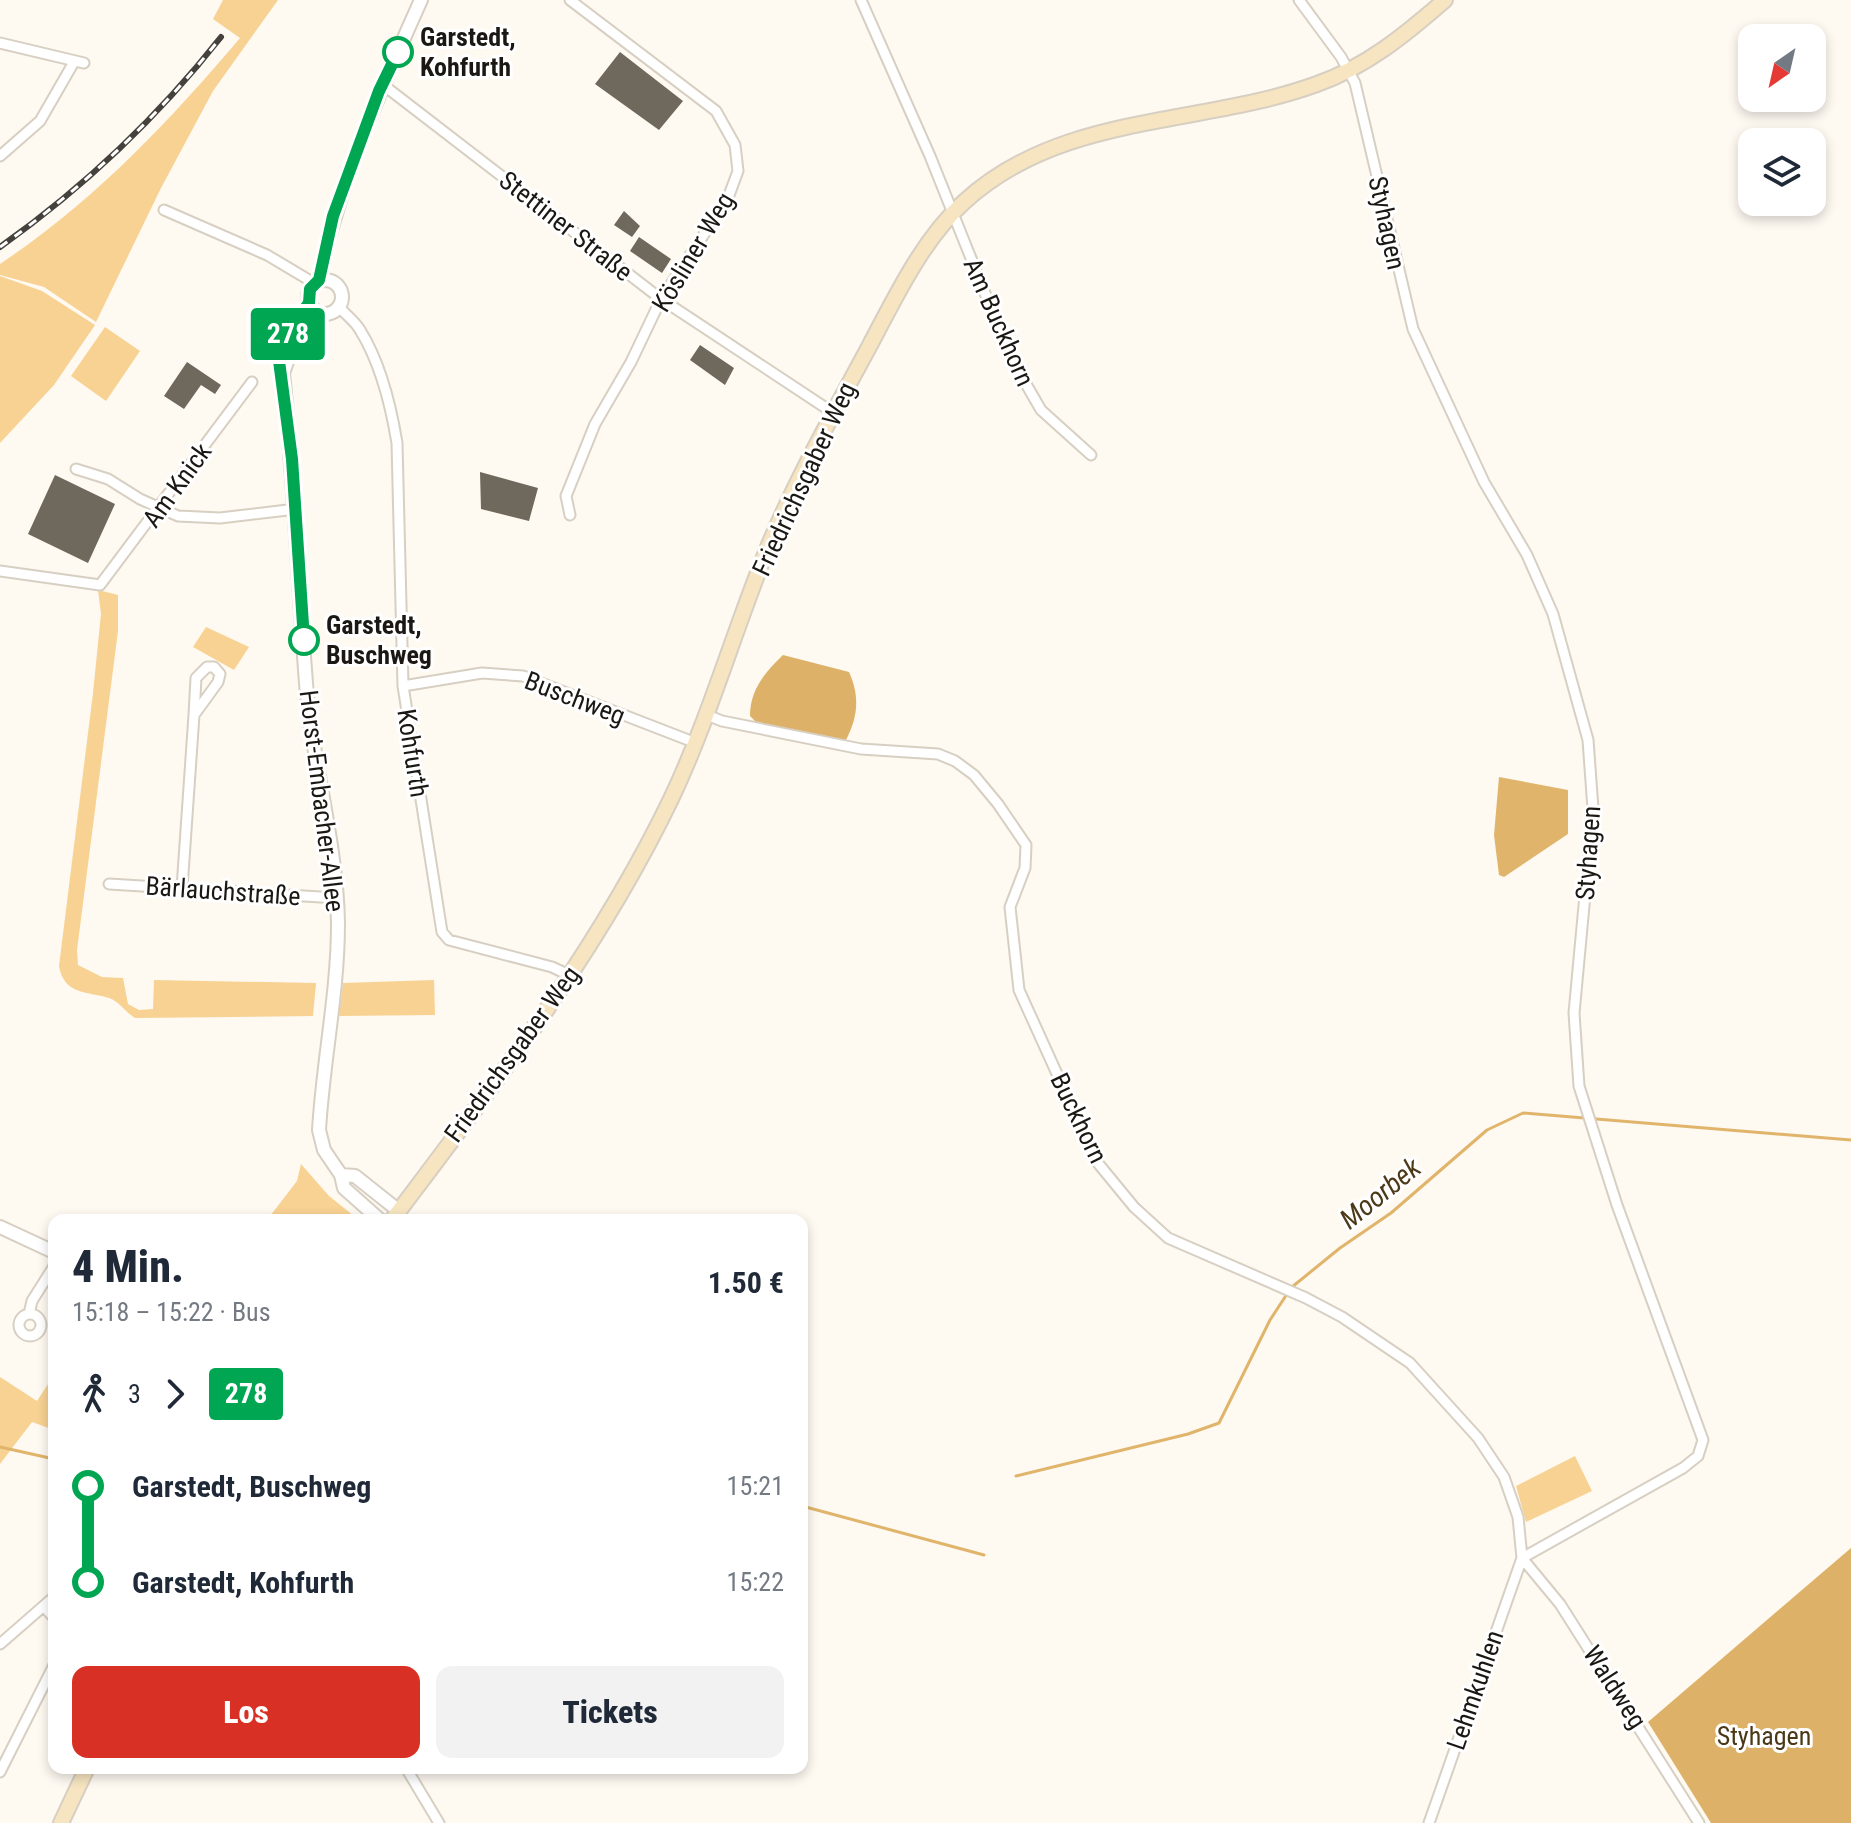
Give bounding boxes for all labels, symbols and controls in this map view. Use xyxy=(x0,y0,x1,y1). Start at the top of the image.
place label: Garstedt, Kohfurth xyxy=(420,22,516,82)
north arrow xyxy=(1738,24,1826,112)
map controls xyxy=(1738,24,1826,216)
marker: Garstedt, Kohfurth xyxy=(383,37,413,67)
button: layers xyxy=(1738,128,1826,216)
street label: Stettiner Straße xyxy=(494,165,638,287)
street label: Styhagen xyxy=(1362,174,1412,272)
street label: Kösliner Weg xyxy=(646,187,740,317)
street label: Am Buckhorn xyxy=(957,253,1041,391)
line badge: 278 xyxy=(242,308,334,360)
text: 278 xyxy=(267,317,309,350)
street label: Friedrichsgaber Weg xyxy=(746,377,862,581)
street label: Am Knick xyxy=(136,437,218,533)
place label: Garstedt, Buschweg xyxy=(326,610,432,670)
marker: Garstedt, Buschweg xyxy=(289,625,319,655)
street label: Buschweg xyxy=(521,665,629,731)
street label: Horst-Embacher-Allee xyxy=(294,688,350,914)
street label: Kohfurth xyxy=(391,707,435,799)
street label: Styhagen xyxy=(1570,805,1606,901)
street label: Bärlauchstraße xyxy=(144,871,302,911)
street label: Friedrichsgaber Weg xyxy=(438,960,586,1148)
street label: Buckhorn xyxy=(1044,1068,1114,1168)
water label: Moorbek xyxy=(1333,1150,1428,1236)
text: 4 Min. xyxy=(72,1241,184,1293)
text: 1.50 € xyxy=(708,1265,784,1300)
text: 15:18 – 15:22 · Bus xyxy=(72,1297,271,1327)
icon: walk xyxy=(72,1372,116,1416)
icon: forward xyxy=(153,1372,197,1416)
text: 278 xyxy=(225,1377,267,1410)
text: 3 xyxy=(128,1379,141,1409)
text: Garstedt, Buschweg xyxy=(132,1469,371,1504)
text: 15:21 xyxy=(727,1471,784,1501)
text: Garstedt, Kohfurth xyxy=(132,1565,354,1600)
text: 15:22 xyxy=(727,1567,784,1597)
street label: Lehmkuhlen xyxy=(1441,1626,1509,1754)
street label: Waldweg xyxy=(1577,1640,1653,1734)
button: Los xyxy=(72,1666,420,1758)
button: Tickets xyxy=(436,1666,784,1758)
park label: Styhagen xyxy=(1717,1721,1811,1751)

